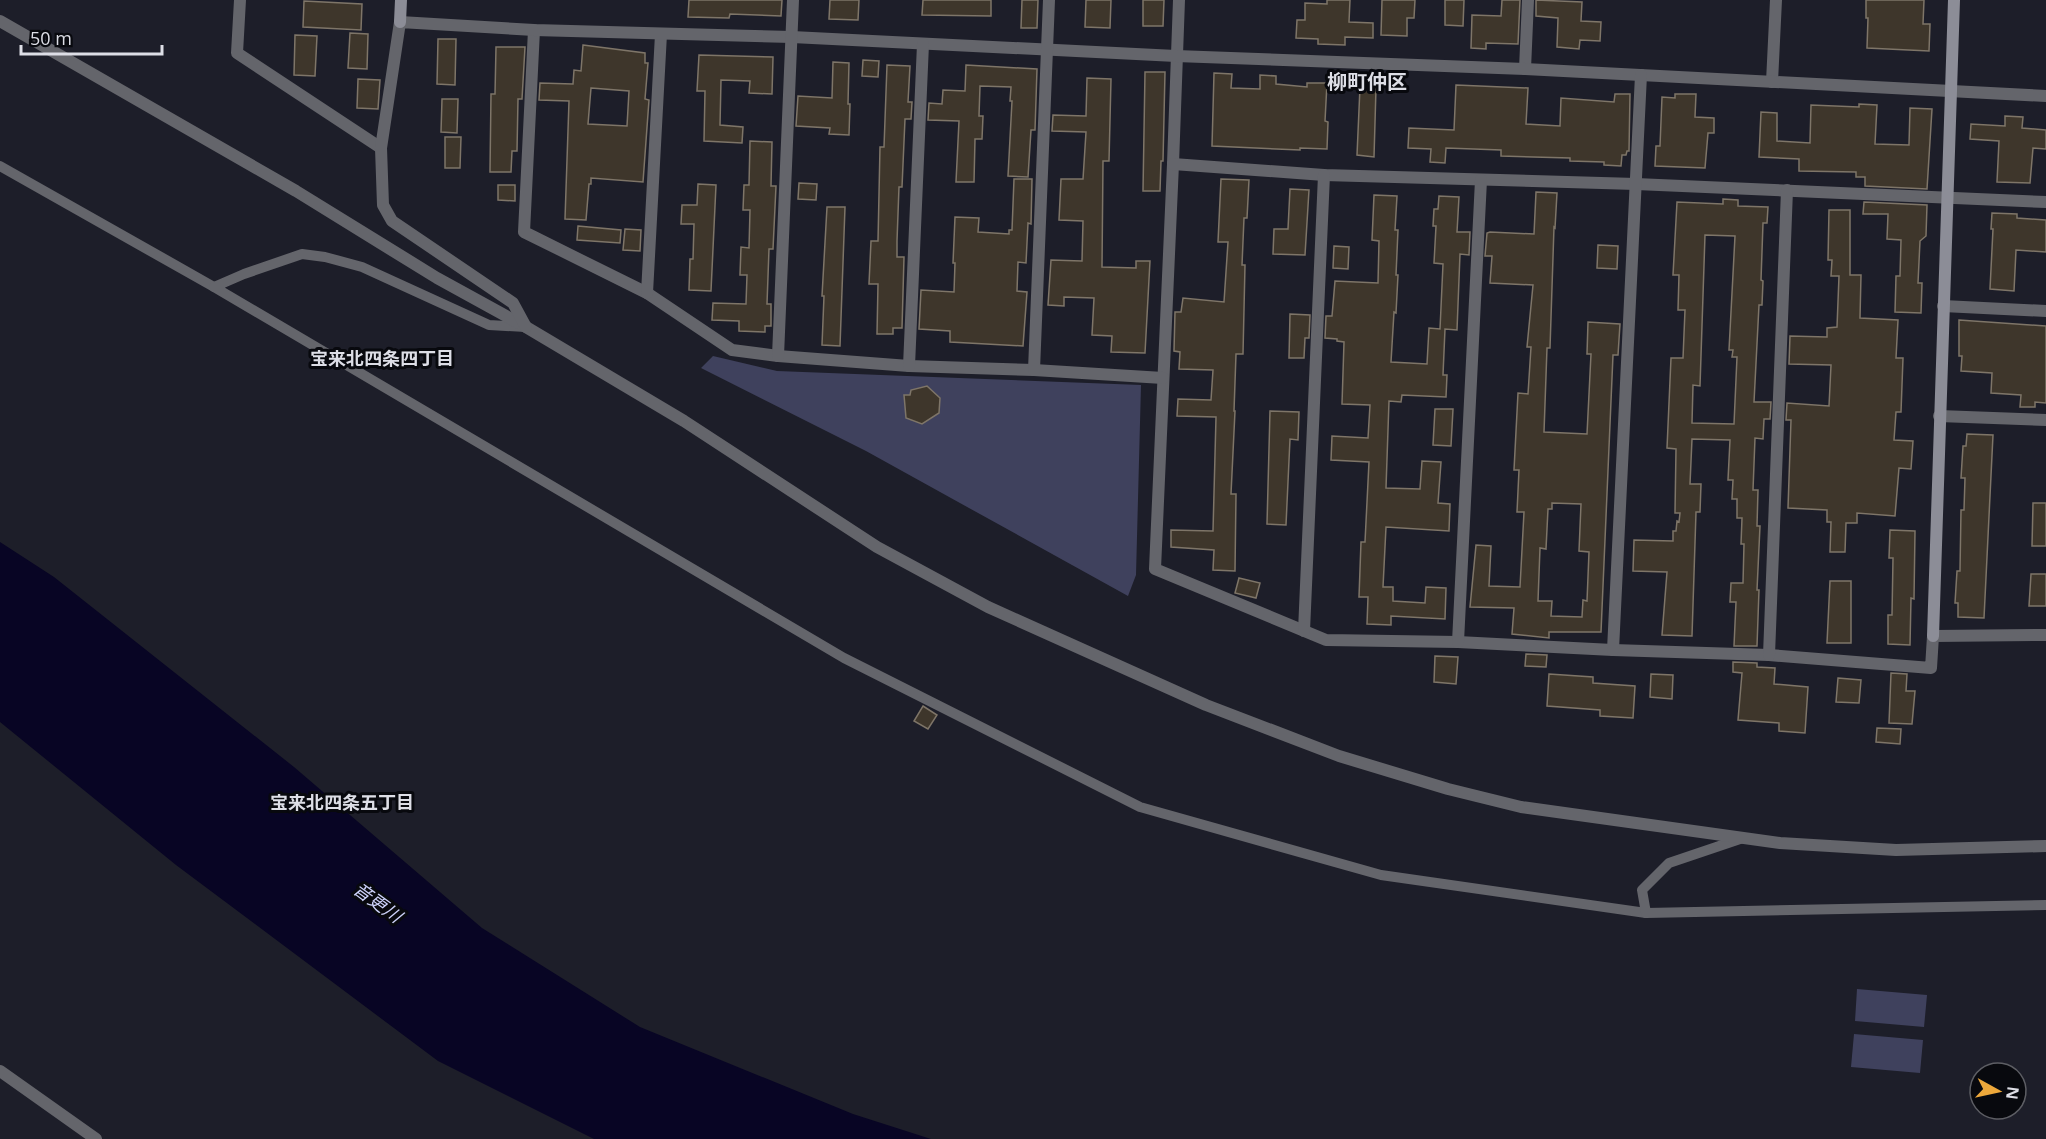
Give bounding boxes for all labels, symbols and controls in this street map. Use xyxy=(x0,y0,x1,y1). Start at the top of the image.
scale bar xyxy=(21,18,162,56)
text: 50 m xyxy=(30,26,72,50)
district label: 柳町仲区 xyxy=(1327,68,1407,95)
district label: 宝来北四条四丁目 xyxy=(310,346,454,370)
district label: 宝来北四条五丁目 xyxy=(270,790,414,814)
water label: 音更川 xyxy=(349,876,409,929)
north arrow xyxy=(1968,1061,2028,1121)
text: N xyxy=(2001,1085,2025,1101)

